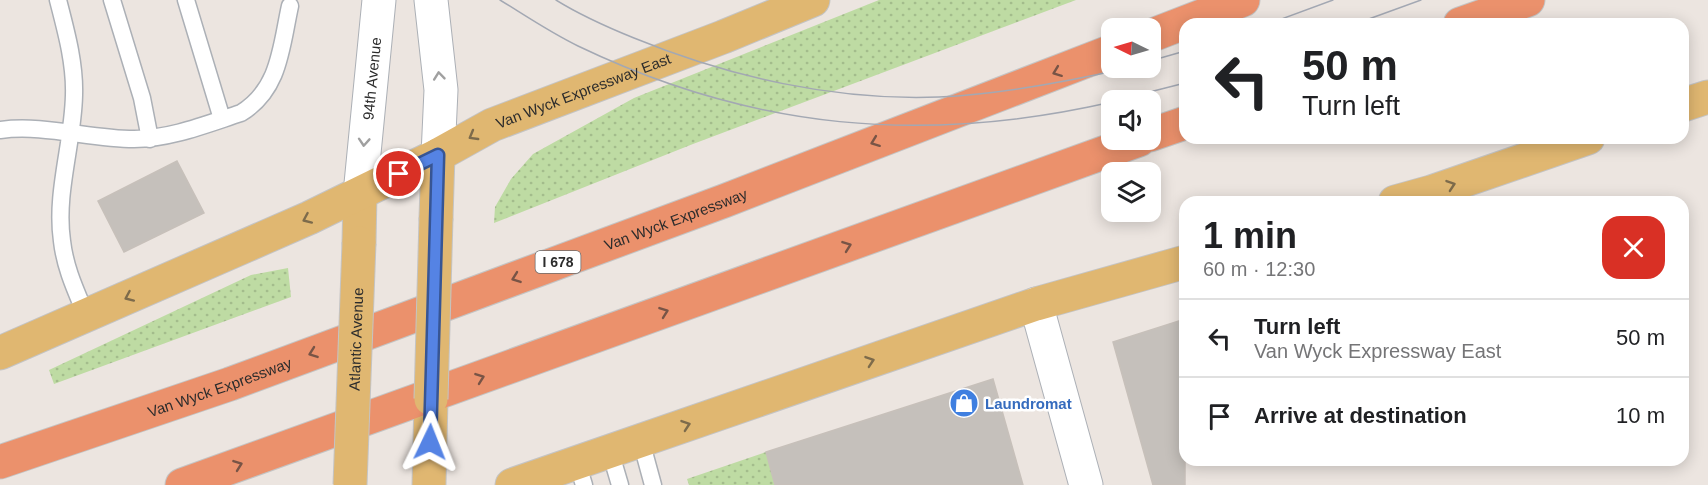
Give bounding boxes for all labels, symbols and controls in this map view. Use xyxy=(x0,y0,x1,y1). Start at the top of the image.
north arrow xyxy=(1101,18,1161,78)
map controls xyxy=(1101,18,1161,222)
street label: 94th Avenue xyxy=(359,36,384,121)
icon: left xyxy=(1203,42,1281,120)
text: 50 m xyxy=(1302,42,1398,89)
street label: Van Wyck Expressway East xyxy=(493,49,674,131)
one-way arrow xyxy=(1052,65,1063,77)
one-way arrow xyxy=(433,72,446,81)
button: sound xyxy=(1101,90,1161,150)
text: Turn left xyxy=(1302,91,1400,121)
one-way arrow xyxy=(469,128,480,140)
one-way arrow xyxy=(870,135,881,147)
one-way arrow xyxy=(358,137,371,146)
pin xyxy=(373,148,424,199)
icon: arrive xyxy=(382,157,415,190)
button: layers xyxy=(1101,162,1161,222)
one-way arrow xyxy=(1445,180,1456,193)
street label: Van Wyck Expressway xyxy=(602,184,750,253)
one-way arrow xyxy=(303,211,314,223)
text: 1 min xyxy=(1203,215,1297,256)
button: close xyxy=(1602,216,1665,279)
one-way arrow xyxy=(841,240,852,253)
road number: I 678 xyxy=(536,251,580,273)
text: 60 m · 12:30 xyxy=(1203,258,1315,280)
one-way arrow xyxy=(511,270,522,283)
street label: Atlantic Avenue xyxy=(345,287,366,391)
one-way arrow xyxy=(124,290,135,302)
one-way arrow xyxy=(658,307,669,320)
text: Turn left xyxy=(1254,314,1340,339)
icon: left xyxy=(1203,322,1236,355)
text: 50 m xyxy=(1616,325,1665,350)
text: Van Wyck Expressway East xyxy=(1254,340,1501,362)
one-way arrow xyxy=(308,346,319,358)
street label: Van Wyck Expressway xyxy=(145,353,294,420)
one-way arrow xyxy=(864,356,875,369)
one-way arrow xyxy=(475,373,485,386)
shop icon: Laundromat xyxy=(948,387,980,419)
place label: Laundromat xyxy=(985,395,1072,412)
icon: arrive xyxy=(1203,400,1236,433)
text: Arrive at destination xyxy=(1254,403,1467,428)
text: 10 m xyxy=(1616,403,1665,428)
position arrow xyxy=(398,410,462,474)
one-way arrow xyxy=(680,420,691,432)
one-way arrow xyxy=(232,460,243,473)

